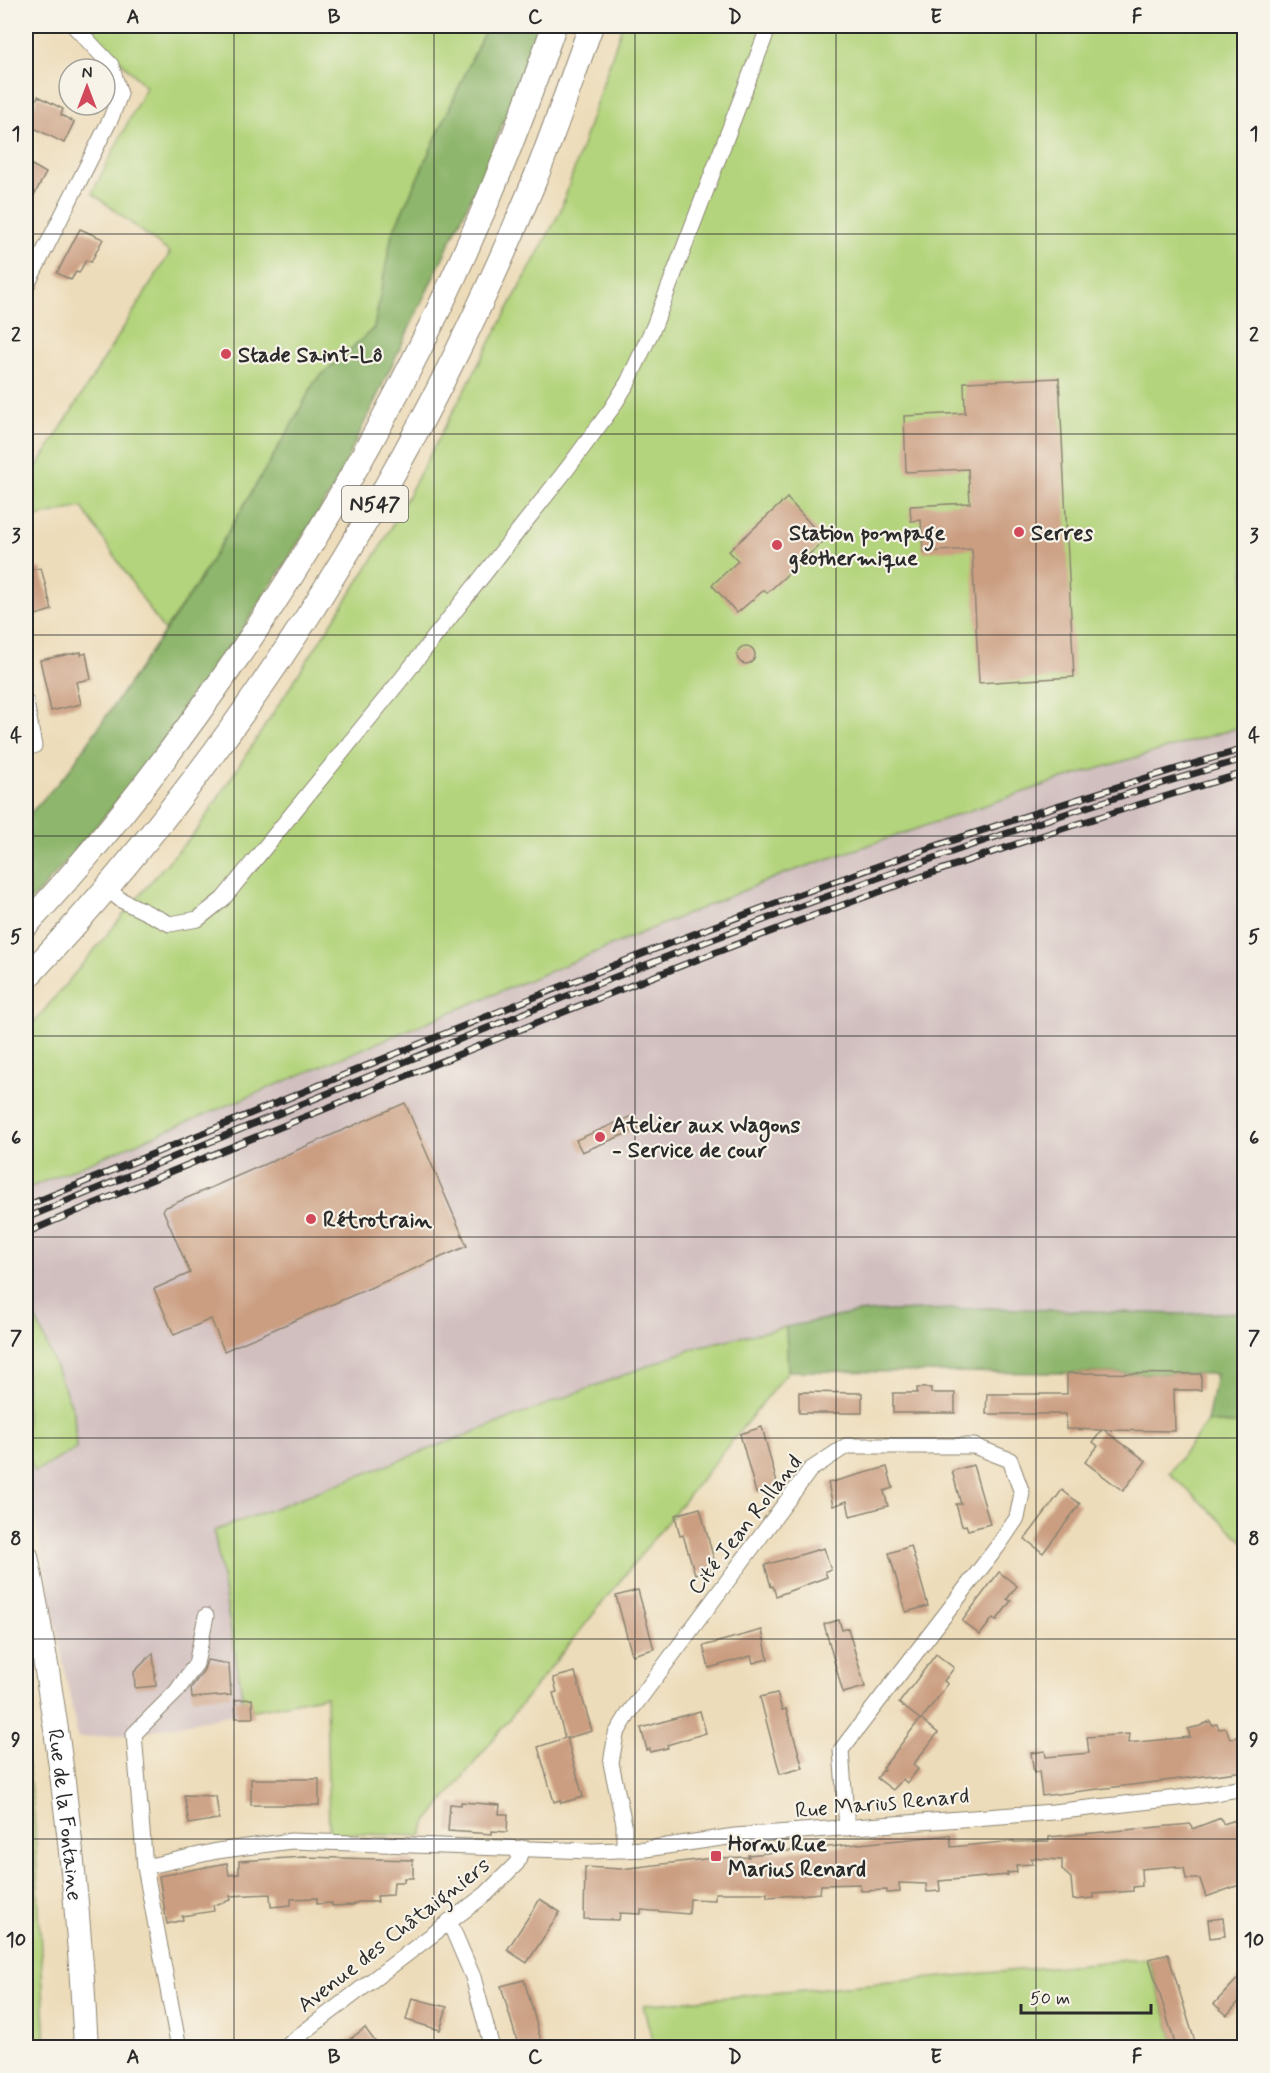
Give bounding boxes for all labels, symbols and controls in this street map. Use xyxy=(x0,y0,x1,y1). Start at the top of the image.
text: A xyxy=(126,4,140,31)
text: B xyxy=(328,4,341,31)
text: C xyxy=(528,4,543,31)
text: D xyxy=(728,4,742,31)
text: E xyxy=(930,4,942,31)
text: F xyxy=(1132,4,1143,31)
north arrow xyxy=(57,57,117,117)
text: N xyxy=(82,63,92,84)
text: 1 xyxy=(12,121,20,148)
text: 1 xyxy=(1250,121,1258,148)
text: 2 xyxy=(11,322,21,349)
text: 2 xyxy=(1249,322,1259,349)
place label: Stade Saint-Lô xyxy=(238,342,382,370)
marker: Stade Saint-Lô xyxy=(219,347,233,361)
road number: N547 xyxy=(342,486,408,522)
place label: Station pompage géothermique xyxy=(789,520,945,574)
place label: Serres xyxy=(1031,520,1093,548)
text: 3 xyxy=(11,523,21,550)
text: 3 xyxy=(1249,523,1259,550)
marker: Serres xyxy=(1012,525,1026,539)
marker: Station pompage géothermique xyxy=(770,538,784,552)
text: 4 xyxy=(10,723,22,750)
text: 4 xyxy=(1248,723,1260,750)
text: 5 xyxy=(10,924,22,951)
text: 5 xyxy=(1248,924,1260,951)
place label: Atelier aux Wagons - Service de cour xyxy=(612,1112,800,1165)
text: 6 xyxy=(11,1125,21,1152)
text: 6 xyxy=(1249,1125,1259,1152)
marker: Atelier aux Wagons - Service de cour xyxy=(593,1130,607,1144)
place label: Rétrotrain xyxy=(323,1207,433,1235)
marker: Rétrotrain xyxy=(304,1212,318,1226)
text: 7 xyxy=(10,1325,22,1352)
text: 7 xyxy=(1248,1325,1260,1352)
street label: Cité Jean Rolland xyxy=(682,1450,809,1601)
text: 8 xyxy=(10,1526,22,1553)
text: 8 xyxy=(1248,1526,1260,1553)
text: 9 xyxy=(11,1727,21,1754)
street label: Rue de la Fontaine xyxy=(40,1727,88,1902)
text: 9 xyxy=(1249,1727,1259,1754)
street label: Rue Marius Renard xyxy=(794,1782,970,1826)
place label: Hornu Rue Marius Renard xyxy=(728,1831,866,1884)
marker: Hornu Rue Marius Renard xyxy=(709,1849,723,1863)
street label: Avenue des Châtaigniers xyxy=(292,1852,498,2022)
text: 10 xyxy=(6,1927,26,1954)
text: 10 xyxy=(1244,1927,1264,1954)
scale bar xyxy=(1021,1977,1152,2015)
text: 50 m xyxy=(1030,1987,1070,2011)
text: A xyxy=(126,2044,140,2071)
text: B xyxy=(328,2044,341,2071)
text: C xyxy=(528,2044,543,2071)
text: D xyxy=(728,2044,742,2071)
text: E xyxy=(930,2044,942,2071)
text: F xyxy=(1132,2044,1143,2071)

